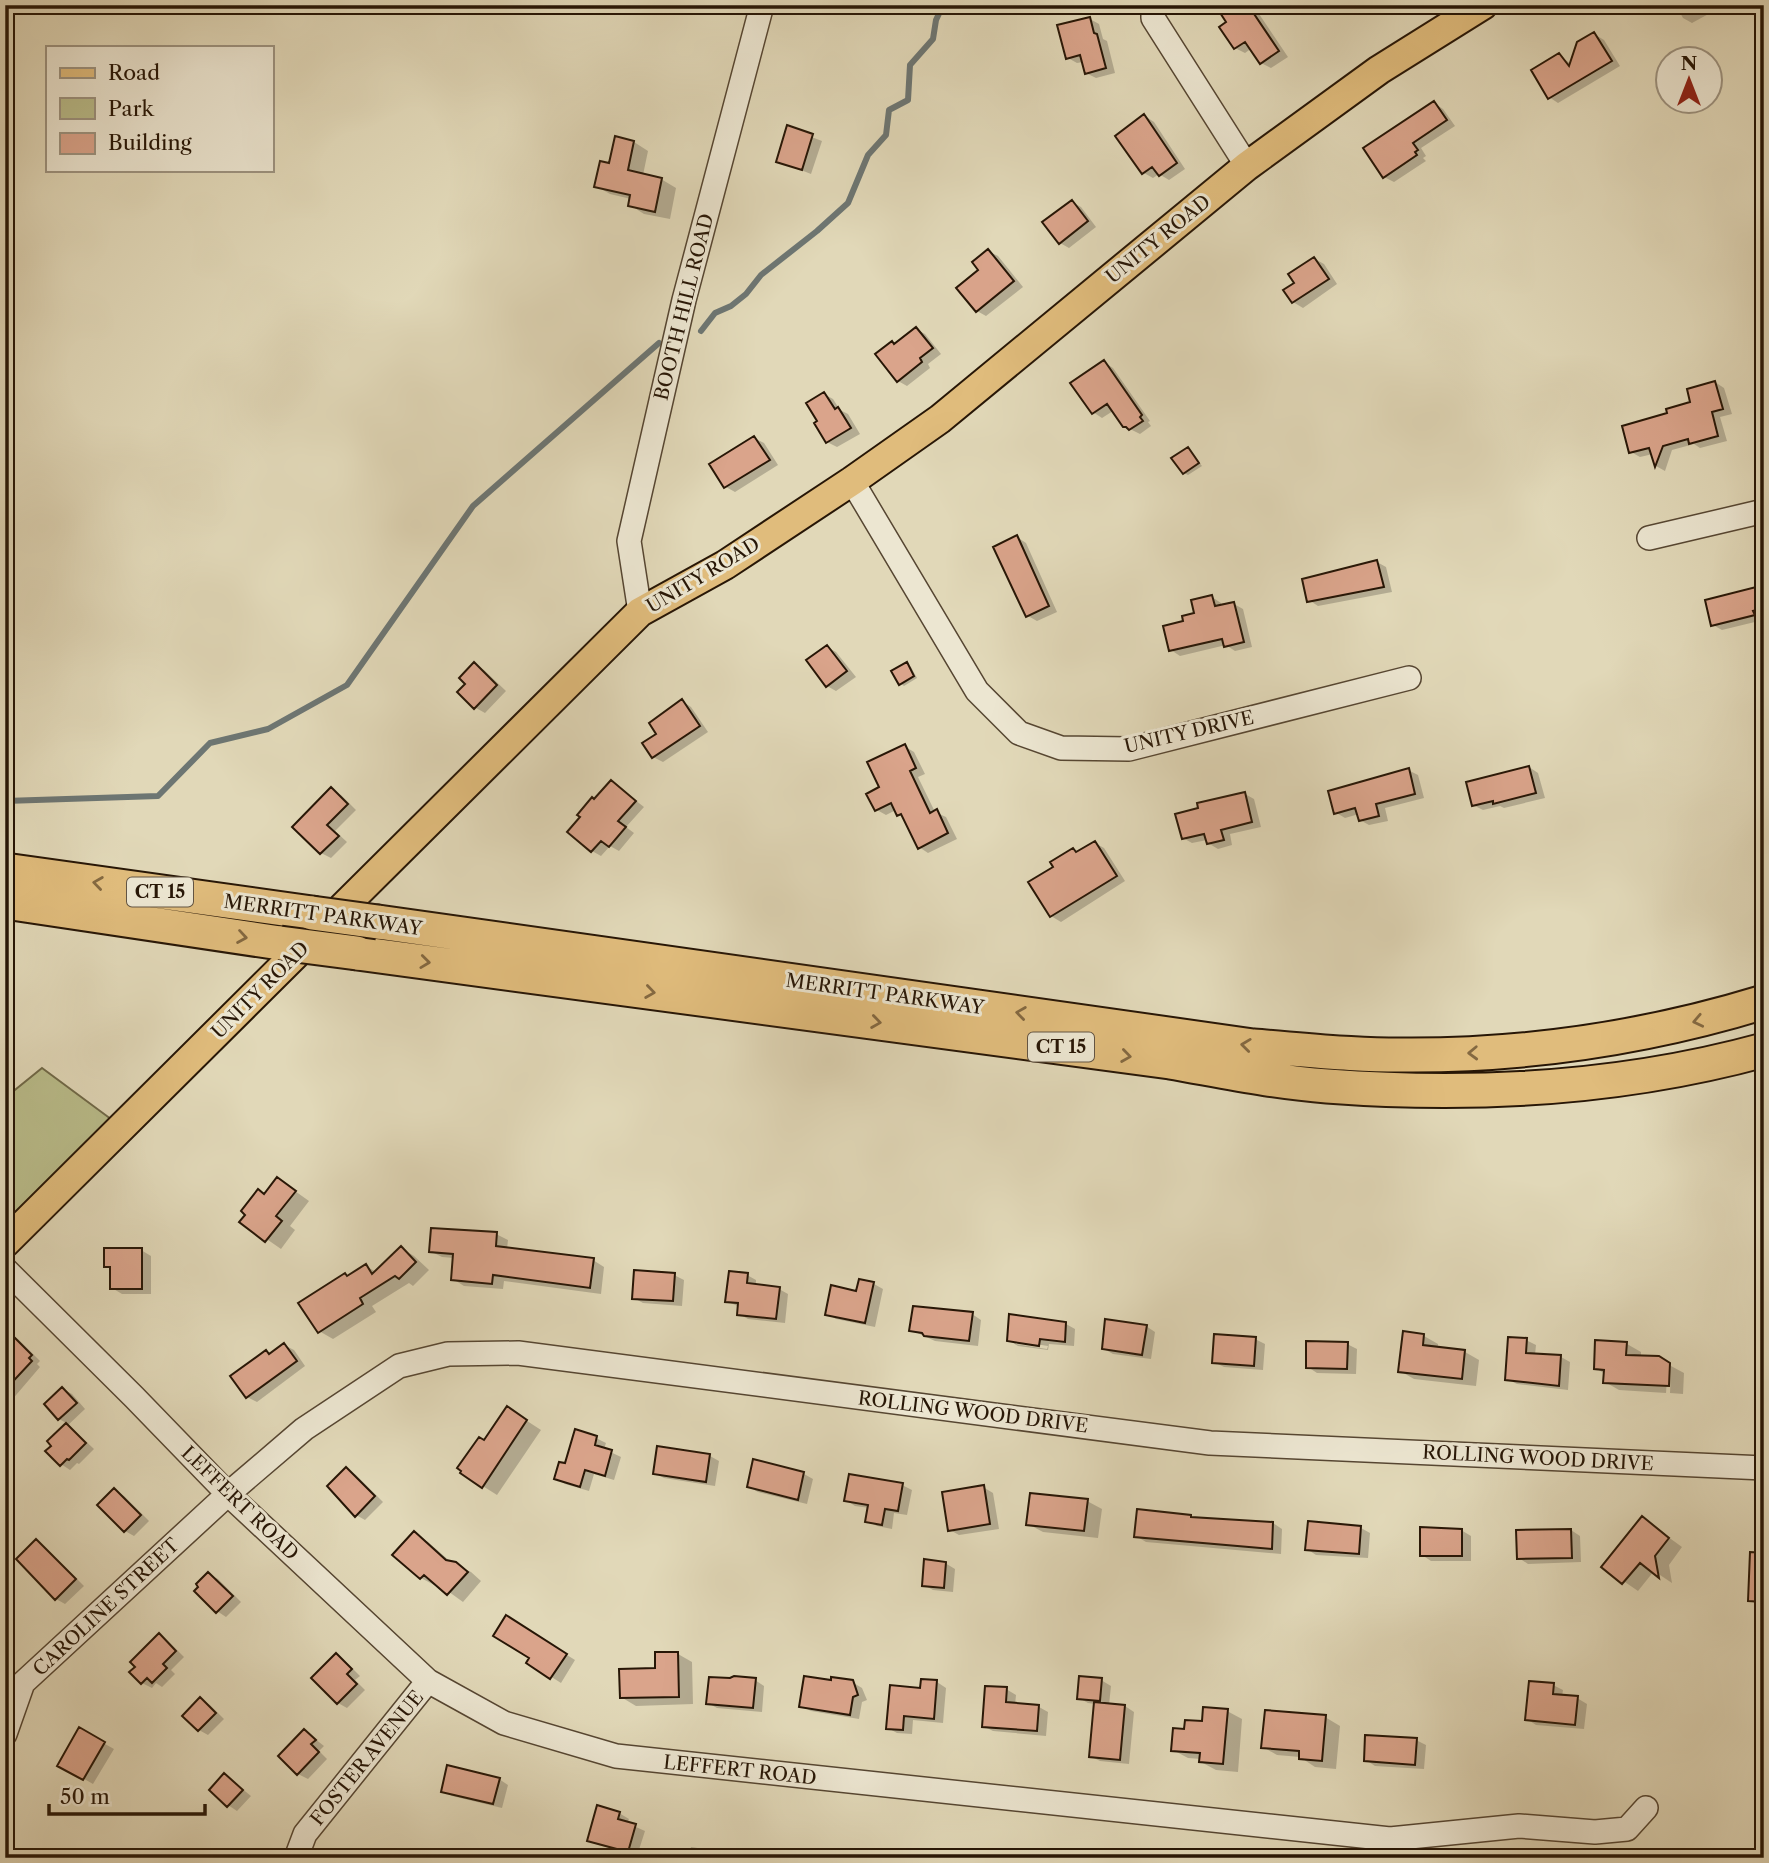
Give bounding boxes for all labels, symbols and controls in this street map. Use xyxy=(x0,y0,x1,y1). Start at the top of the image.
legend xyxy=(46,46,273,172)
north arrow xyxy=(1654,46,1724,116)
text: N xyxy=(1681,52,1697,75)
text: Road xyxy=(108,60,160,85)
text: Park xyxy=(108,96,154,121)
text: Building xyxy=(108,130,193,155)
street label: UNITY ROAD xyxy=(1101,190,1215,288)
street label: BOOTH HILL ROAD xyxy=(650,211,718,403)
street label: UNITY ROAD xyxy=(642,532,764,618)
street label: UNITY DRIVE xyxy=(1122,706,1256,758)
one-way arrow xyxy=(92,876,104,891)
road number: CT 15 xyxy=(127,878,193,906)
street label: MERRITT PARKWAY xyxy=(222,890,424,940)
one-way arrow xyxy=(236,930,248,945)
street label: UNITY ROAD xyxy=(207,937,313,1043)
one-way arrow xyxy=(419,954,431,969)
street label: MERRITT PARKWAY xyxy=(784,969,986,1019)
one-way arrow xyxy=(645,984,656,999)
one-way arrow xyxy=(1015,1006,1027,1021)
one-way arrow xyxy=(1692,1012,1704,1027)
one-way arrow xyxy=(870,1015,882,1030)
road number: CT 15 xyxy=(1028,1032,1094,1062)
one-way arrow xyxy=(1240,1038,1252,1053)
one-way arrow xyxy=(1468,1046,1479,1061)
one-way arrow xyxy=(1120,1048,1131,1063)
street label: ROLLING WOOD DRIVE xyxy=(857,1386,1089,1438)
street label: ROLLING WOOD DRIVE xyxy=(1422,1440,1654,1476)
street label: LEFFERT ROAD xyxy=(177,1441,303,1565)
street label: CAROLINE STREET xyxy=(28,1533,184,1681)
street label: FOSTER AVENUE xyxy=(306,1686,428,1830)
street label: LEFFERT ROAD xyxy=(662,1751,818,1789)
scale bar xyxy=(49,1772,205,1816)
text: 50 m xyxy=(60,1784,110,1809)

